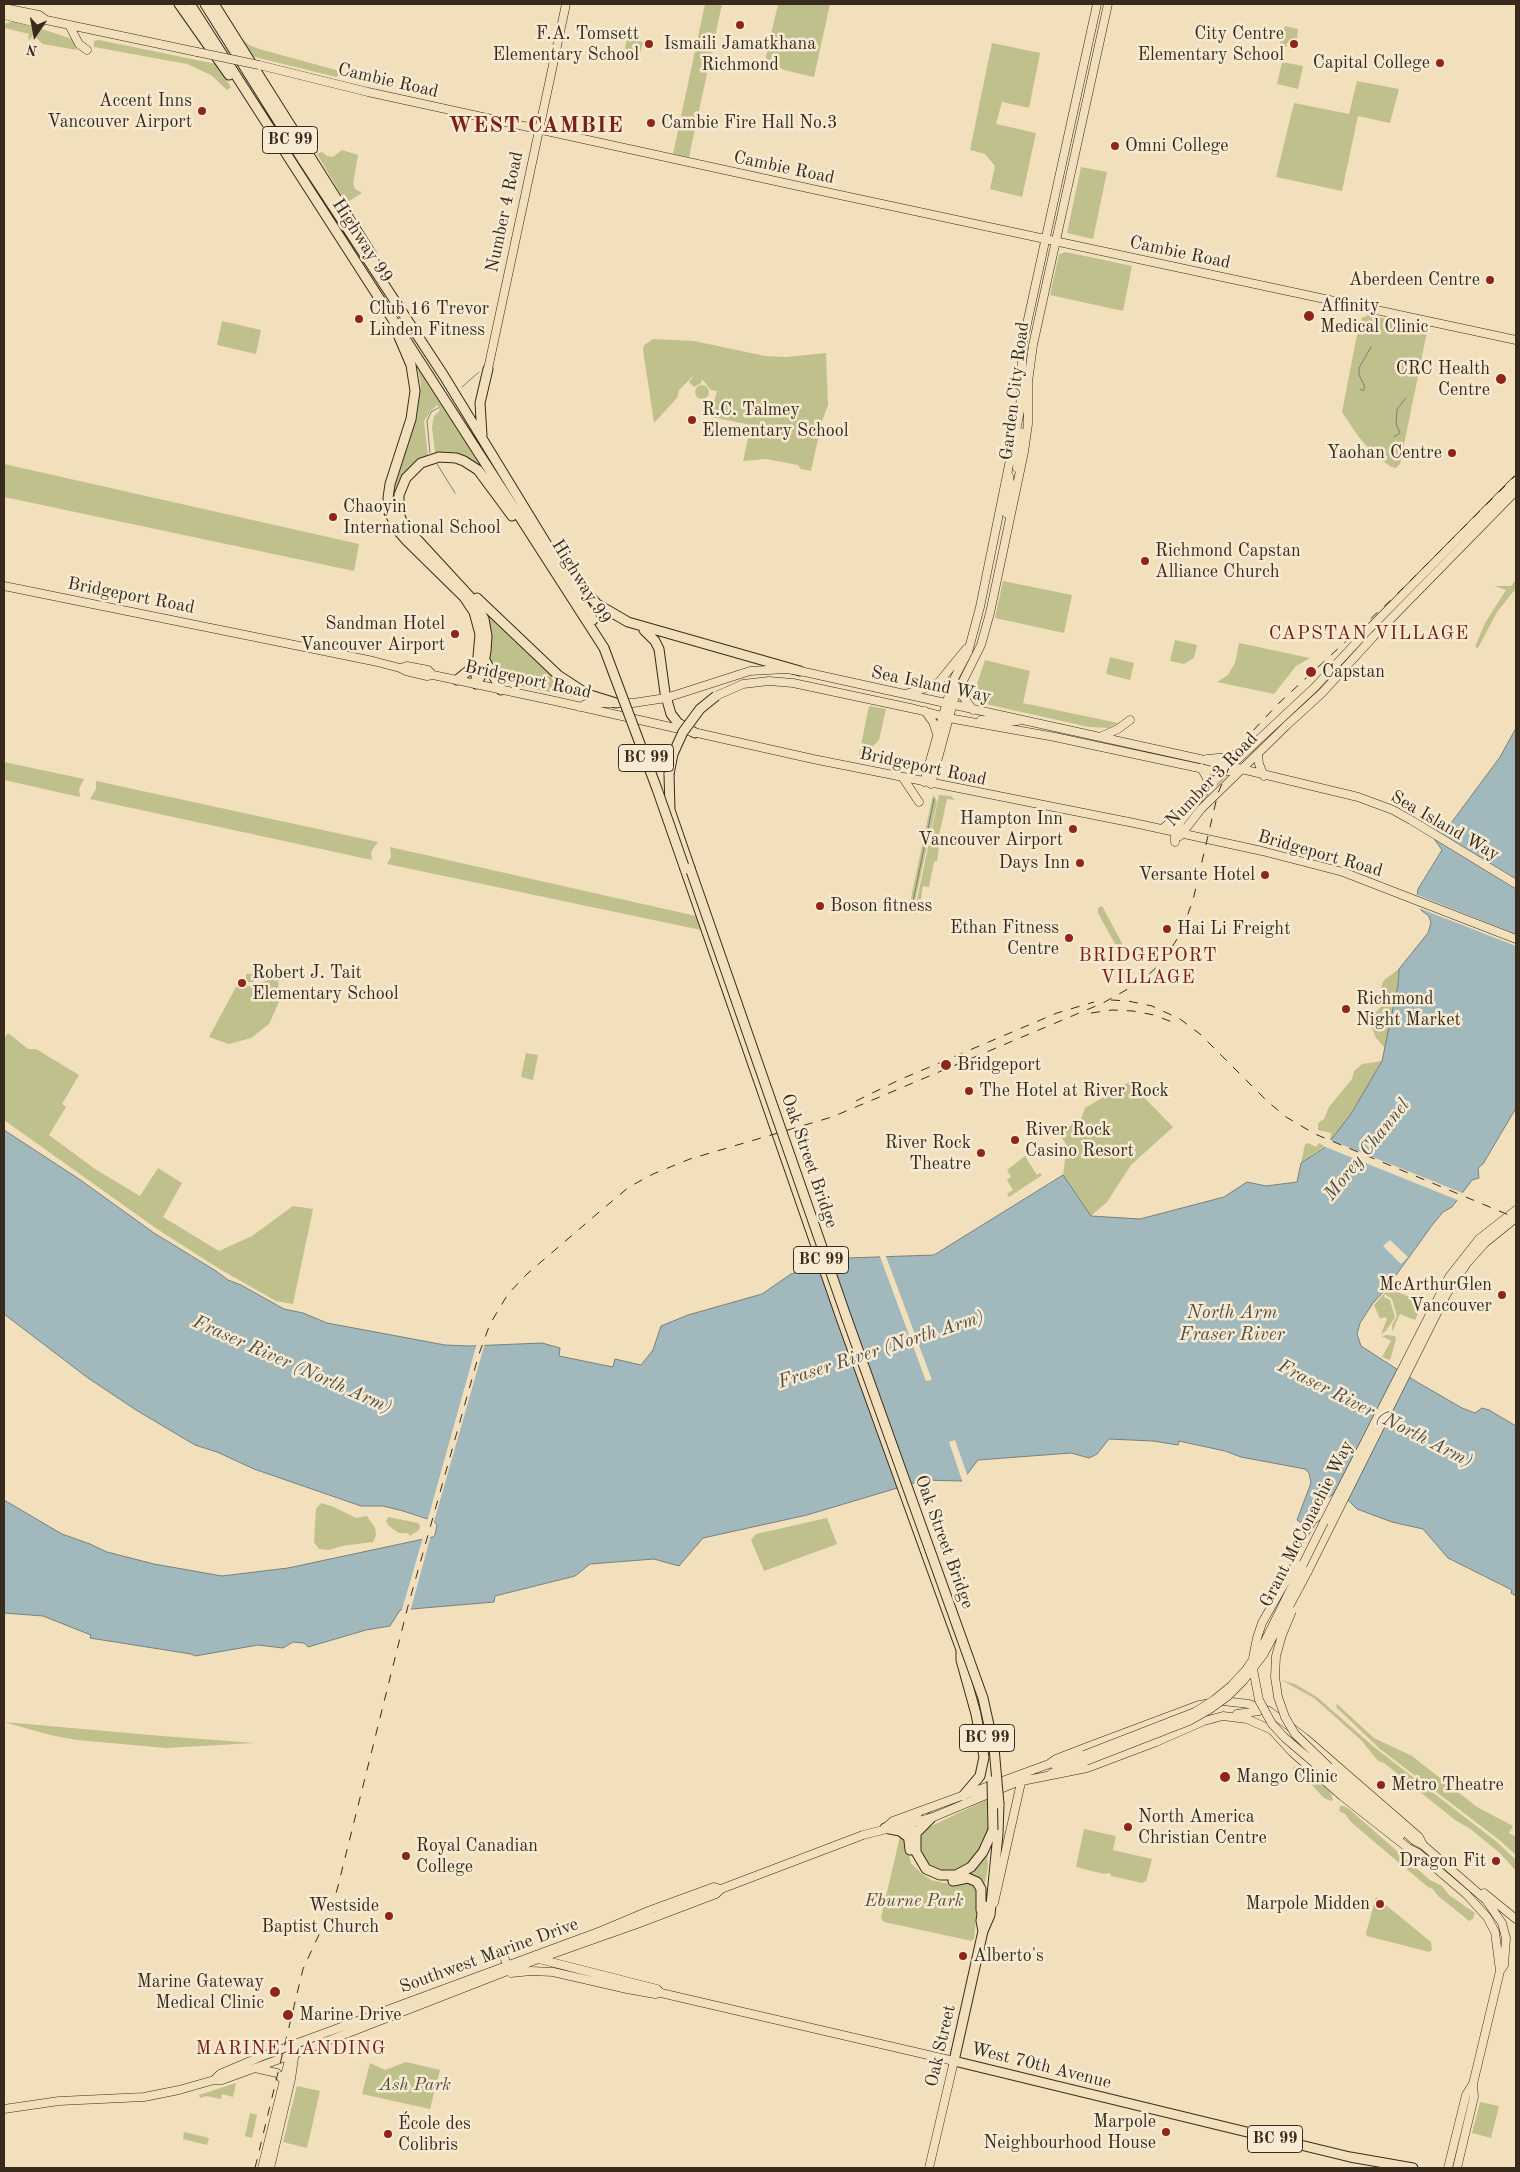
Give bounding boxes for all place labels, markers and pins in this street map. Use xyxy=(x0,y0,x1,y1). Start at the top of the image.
marker: Ismaili Jamatkhana Richmond xyxy=(734,19,746,31)
place label: F.A. Tomsett Elementary School xyxy=(492,23,639,66)
place label: City Centre Elementary School xyxy=(1137,23,1284,66)
place label: Ismaili Jamatkhana Richmond xyxy=(664,33,816,76)
marker: F.A. Tomsett Elementary School xyxy=(643,38,655,50)
marker: City Centre Elementary School xyxy=(1288,38,1300,50)
place label: Capital College xyxy=(1313,52,1430,74)
marker: Capital College xyxy=(1434,57,1446,69)
place label: Accent Inns Vancouver Airport xyxy=(47,90,192,132)
marker: Accent Inns Vancouver Airport xyxy=(196,105,208,117)
place label: Cambie Fire Hall No.3 xyxy=(661,112,837,134)
marker: Cambie Fire Hall No.3 xyxy=(645,117,657,129)
place label: Omni College xyxy=(1125,135,1228,157)
marker: Omni College xyxy=(1109,140,1121,152)
place label: Aberdeen Centre xyxy=(1349,269,1480,291)
marker: Aberdeen Centre xyxy=(1484,274,1496,286)
place label: Affinity Medical Clinic xyxy=(1320,295,1428,338)
place label: Club 16 Trevor Linden Fitness xyxy=(369,298,489,340)
marker: Affinity Medical Clinic xyxy=(1302,309,1316,323)
marker: Club 16 Trevor Linden Fitness xyxy=(353,313,365,325)
place label: CRC Health Centre xyxy=(1396,358,1490,400)
marker: CRC Health Centre xyxy=(1494,372,1508,386)
place label: R.C. Talmey Elementary School xyxy=(702,399,849,442)
marker: R.C. Talmey Elementary School xyxy=(686,414,698,426)
place label: Yaohan Centre xyxy=(1327,442,1442,464)
marker: Yaohan Centre xyxy=(1446,447,1458,459)
place label: Chaoyin International School xyxy=(343,496,500,538)
marker: Chaoyin International School xyxy=(327,511,339,523)
place label: Richmond Capstan Alliance Church xyxy=(1155,540,1301,582)
marker: Richmond Capstan Alliance Church xyxy=(1139,555,1151,567)
place label: Sandman Hotel Vancouver Airport xyxy=(300,613,445,656)
marker: Sandman Hotel Vancouver Airport xyxy=(449,628,461,640)
place label: Capstan xyxy=(1322,661,1385,683)
marker: Capstan xyxy=(1304,665,1318,679)
place label: Hampton Inn Vancouver Airport xyxy=(918,808,1063,851)
marker: Hampton Inn Vancouver Airport xyxy=(1067,823,1079,835)
place label: Days Inn xyxy=(998,852,1070,874)
marker: Days Inn xyxy=(1074,857,1086,869)
place label: Versante Hotel xyxy=(1139,864,1255,886)
marker: Versante Hotel xyxy=(1259,869,1271,881)
place label: Boson fitness xyxy=(830,895,932,917)
marker: Boson fitness xyxy=(814,900,826,912)
place label: Ethan Fitness Centre xyxy=(950,917,1059,960)
place label: Hai Li Freight xyxy=(1177,918,1290,940)
marker: Hai Li Freight xyxy=(1161,923,1173,935)
marker: Ethan Fitness Centre xyxy=(1063,932,1075,944)
place label: Robert J. Tait Elementary School xyxy=(252,962,399,1004)
marker: Robert J. Tait Elementary School xyxy=(236,977,248,989)
place label: Richmond Night Market xyxy=(1356,988,1461,1030)
marker: Richmond Night Market xyxy=(1340,1003,1352,1015)
place label: Bridgeport xyxy=(957,1054,1041,1076)
marker: Bridgeport xyxy=(939,1058,953,1072)
place label: The Hotel at River Rock xyxy=(979,1080,1169,1102)
marker: The Hotel at River Rock xyxy=(963,1085,975,1097)
place label: River Rock Casino Resort xyxy=(1025,1119,1134,1162)
place label: River Rock Theatre xyxy=(885,1132,971,1174)
marker: River Rock Casino Resort xyxy=(1009,1134,1021,1146)
marker: River Rock Theatre xyxy=(975,1147,987,1159)
place label: McArthurGlen Vancouver xyxy=(1379,1274,1492,1316)
marker: McArthurGlen Vancouver xyxy=(1496,1289,1508,1301)
place label: Mango Clinic xyxy=(1236,1766,1338,1788)
marker: Mango Clinic xyxy=(1218,1770,1232,1784)
place label: Metro Theatre xyxy=(1391,1774,1504,1796)
marker: Metro Theatre xyxy=(1375,1779,1387,1791)
place label: North America Christian Centre xyxy=(1138,1806,1267,1848)
marker: North America Christian Centre xyxy=(1122,1821,1134,1833)
place label: Royal Canadian College xyxy=(416,1835,538,1878)
marker: Royal Canadian College xyxy=(400,1850,412,1862)
place label: Dragon Fit xyxy=(1399,1850,1486,1872)
marker: Dragon Fit xyxy=(1490,1855,1502,1867)
place label: Marpole Midden xyxy=(1245,1893,1370,1915)
place label: Westside Baptist Church xyxy=(262,1895,379,1938)
marker: Marpole Midden xyxy=(1374,1898,1386,1910)
marker: Westside Baptist Church xyxy=(383,1910,395,1922)
place label: Alberto's xyxy=(973,1945,1044,1967)
marker: Alberto's xyxy=(957,1950,969,1962)
place label: Marine Gateway Medical Clinic xyxy=(137,1971,264,2014)
marker: Marine Gateway Medical Clinic xyxy=(268,1985,282,1999)
place label: Marine Drive xyxy=(299,2004,401,2026)
marker: Marine Drive xyxy=(281,2008,295,2022)
place label: Marpole Neighbourhood House xyxy=(983,2111,1156,2154)
place label: École des Colibris xyxy=(398,2113,471,2156)
marker: Marpole Neighbourhood House xyxy=(1160,2126,1172,2138)
marker: École des Colibris xyxy=(382,2128,394,2140)

